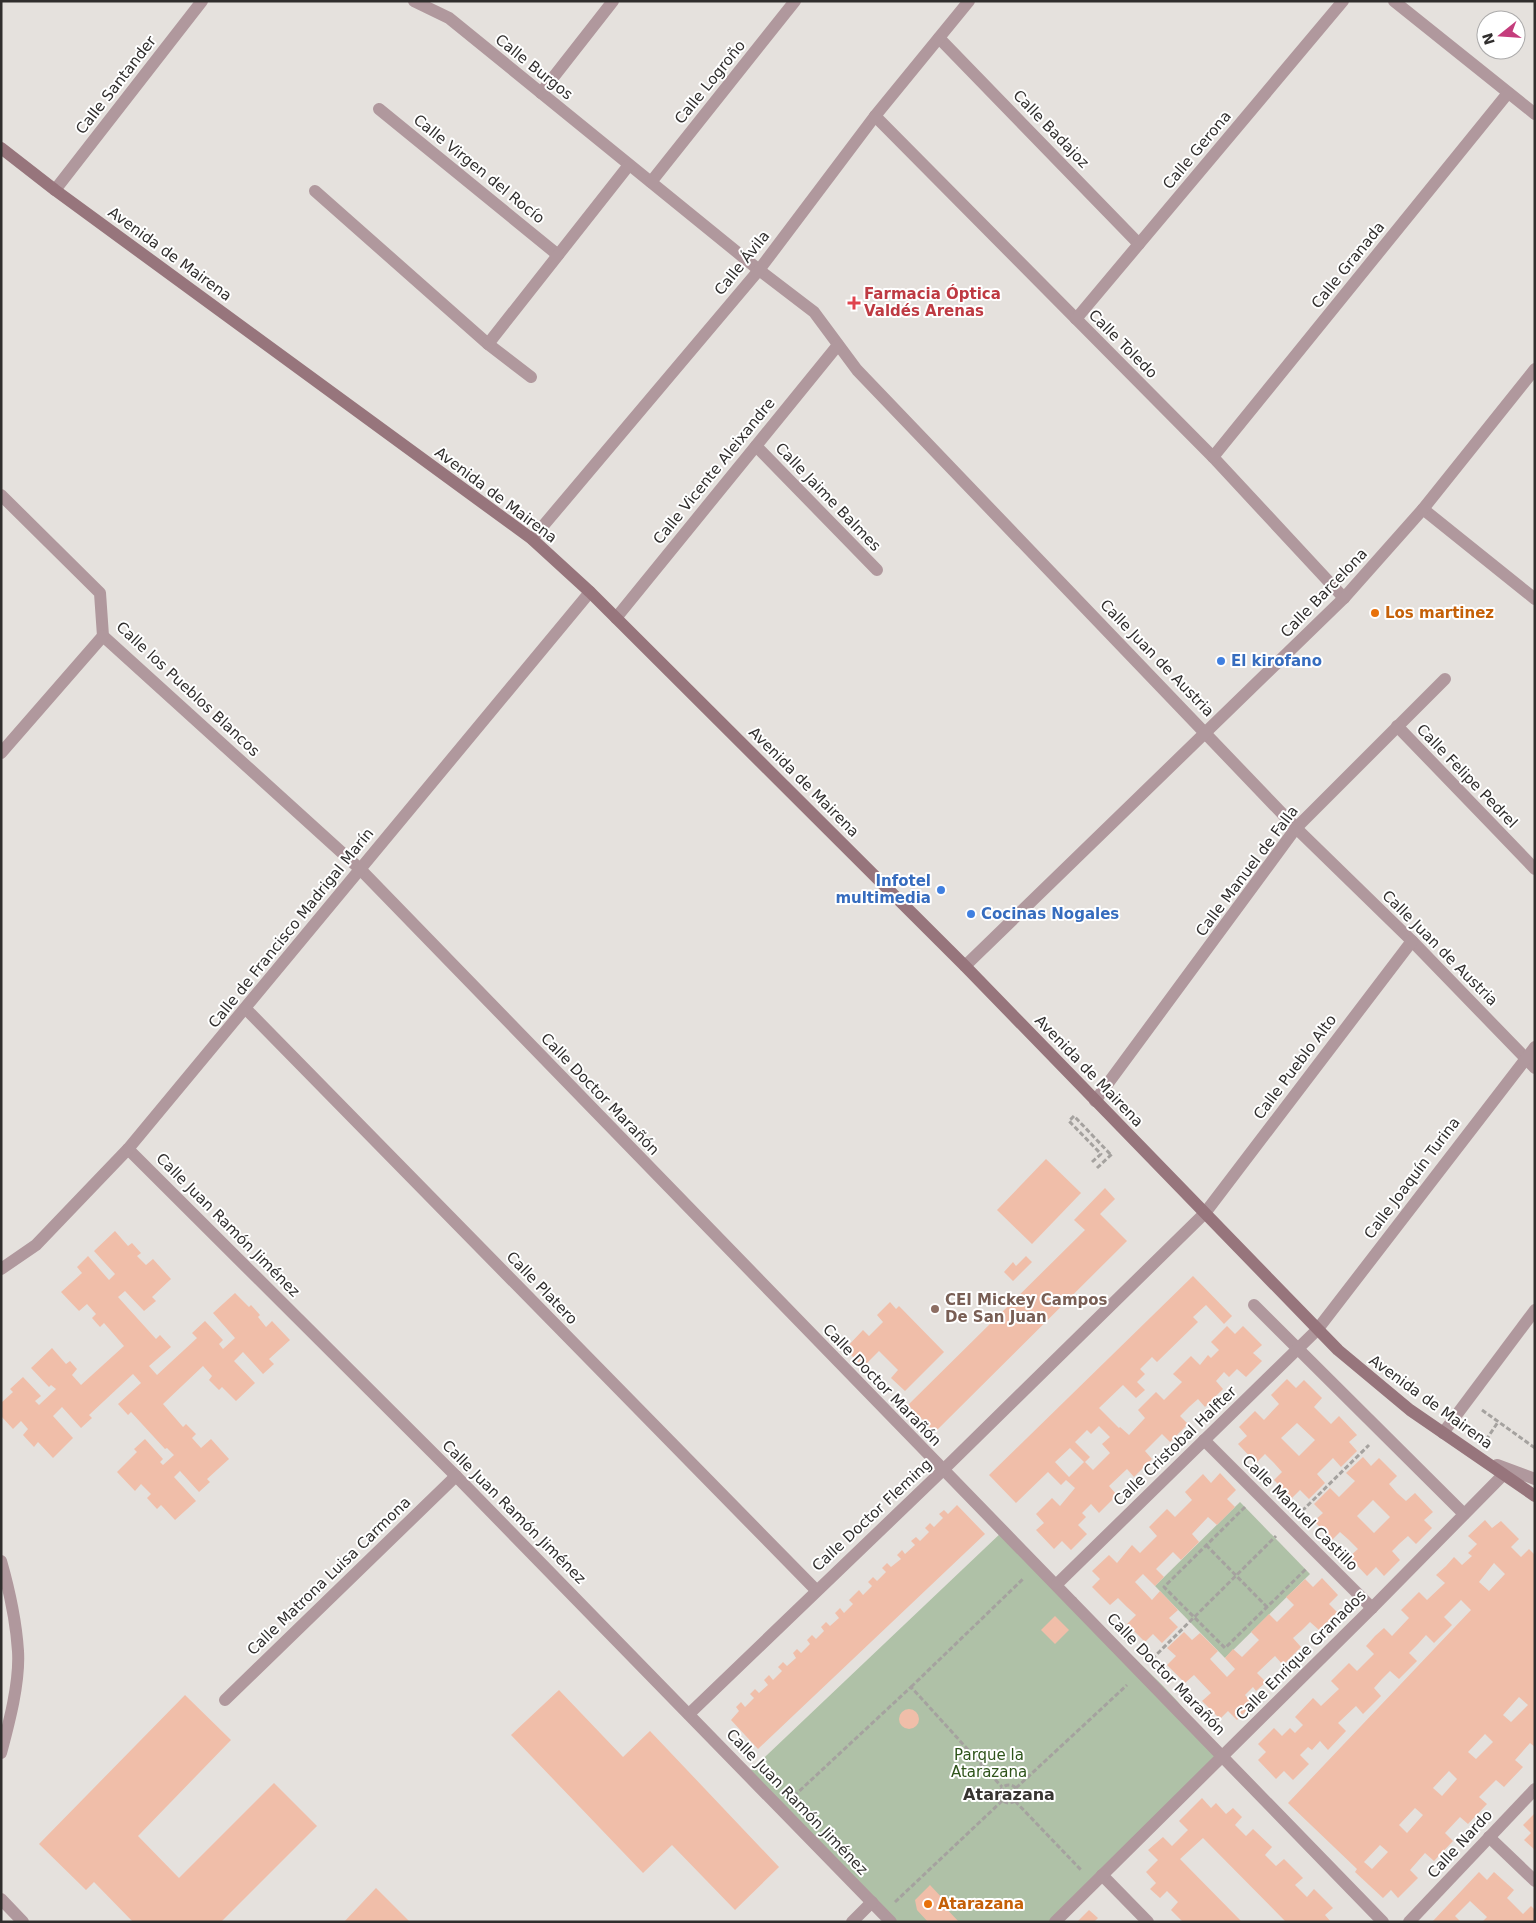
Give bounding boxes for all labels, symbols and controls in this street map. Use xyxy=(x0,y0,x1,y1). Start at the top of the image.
north arrow xyxy=(1476,10,1526,60)
street label: Calle Burgos xyxy=(492,30,576,104)
text: N xyxy=(1479,31,1498,47)
street label: Calle Santander xyxy=(72,32,160,138)
street label: Calle Logroño xyxy=(671,37,749,127)
street label: Calle Badajoz xyxy=(1009,86,1093,172)
street label: Calle Gerona xyxy=(1159,107,1235,193)
street label: Calle Virgen del Rocío xyxy=(410,111,548,227)
street label: Avenida de Mairena xyxy=(105,203,235,305)
street label: Calle Granada xyxy=(1308,218,1388,312)
street label: Calle Ávila xyxy=(710,226,773,299)
place label: Farmacia Óptica Valdés Arenas xyxy=(864,284,1001,320)
marker: Farmacia Óptica Valdés Arenas xyxy=(848,297,860,309)
street label: Calle Toledo xyxy=(1085,306,1161,382)
street label: Calle Vicente Aleixandre xyxy=(649,394,779,548)
street label: Calle Jaime Balmes xyxy=(772,439,885,555)
street label: Avenida de Mairena xyxy=(431,443,561,547)
street label: Calle Barcelona xyxy=(1277,545,1371,641)
street label: Calle Juan de Austria xyxy=(1096,596,1218,720)
place label: Los martinez xyxy=(1385,604,1494,622)
marker: Los martinez xyxy=(1369,607,1381,619)
street label: Calle los Pueblos Blancos xyxy=(113,618,263,760)
place label: El kirofano xyxy=(1231,652,1322,670)
marker: El kirofano xyxy=(1215,655,1227,667)
street label: Calle Felipe Pedrel xyxy=(1413,720,1521,832)
street label: Avenida de Mairena xyxy=(745,723,863,841)
street label: Calle Manuel de Falla xyxy=(1192,802,1302,940)
street label: Calle de Francisco Madrigal Marín xyxy=(205,824,377,1032)
place label: Infotel multimedia xyxy=(835,872,931,907)
marker: Infotel multimedia xyxy=(935,884,947,896)
street label: Calle Juan de Austria xyxy=(1379,887,1501,1009)
place label: Cocinas Nogales xyxy=(981,905,1119,923)
marker: Cocinas Nogales xyxy=(965,908,977,920)
street label: Avenida de Mairena xyxy=(1031,1011,1147,1131)
street label: Calle Pueblo Alto xyxy=(1250,1011,1340,1123)
street label: Calle Doctor Marañón xyxy=(537,1029,663,1159)
street label: Calle Joaquín Turina xyxy=(1360,1114,1464,1242)
street label: Calle Juan Ramón Jiménez xyxy=(152,1149,304,1301)
street label: Calle Platero xyxy=(503,1248,581,1328)
place label: CEI Mickey Campos De San Juan xyxy=(945,1291,1108,1326)
marker: CEI Mickey Campos De San Juan xyxy=(929,1303,941,1315)
street label: Calle Doctor Marañón xyxy=(819,1320,945,1450)
street label: Avenida de Mairena xyxy=(1366,1351,1496,1453)
street label: Calle Cristobal Halfter xyxy=(1110,1382,1241,1510)
street label: Calle Juan Ramón Jiménez xyxy=(438,1436,590,1588)
street label: Calle Manuel Castillo xyxy=(1238,1451,1362,1575)
street label: Calle Doctor Fleming xyxy=(809,1455,935,1575)
street label: Calle Matrona Luisa Carmona xyxy=(244,1493,414,1659)
street label: Calle Enrique Granados xyxy=(1232,1586,1370,1724)
street label: Calle Doctor Marañón xyxy=(1103,1609,1229,1739)
street label: Calle Juan Ramón Jiménez xyxy=(723,1725,872,1879)
park label: Parque la Atarazana xyxy=(951,1746,1027,1781)
district label: Atarazana xyxy=(963,1785,1055,1804)
street label: Calle Nardo xyxy=(1424,1806,1496,1882)
place label: Atarazana xyxy=(938,1895,1024,1913)
marker: Atarazana xyxy=(922,1898,934,1910)

